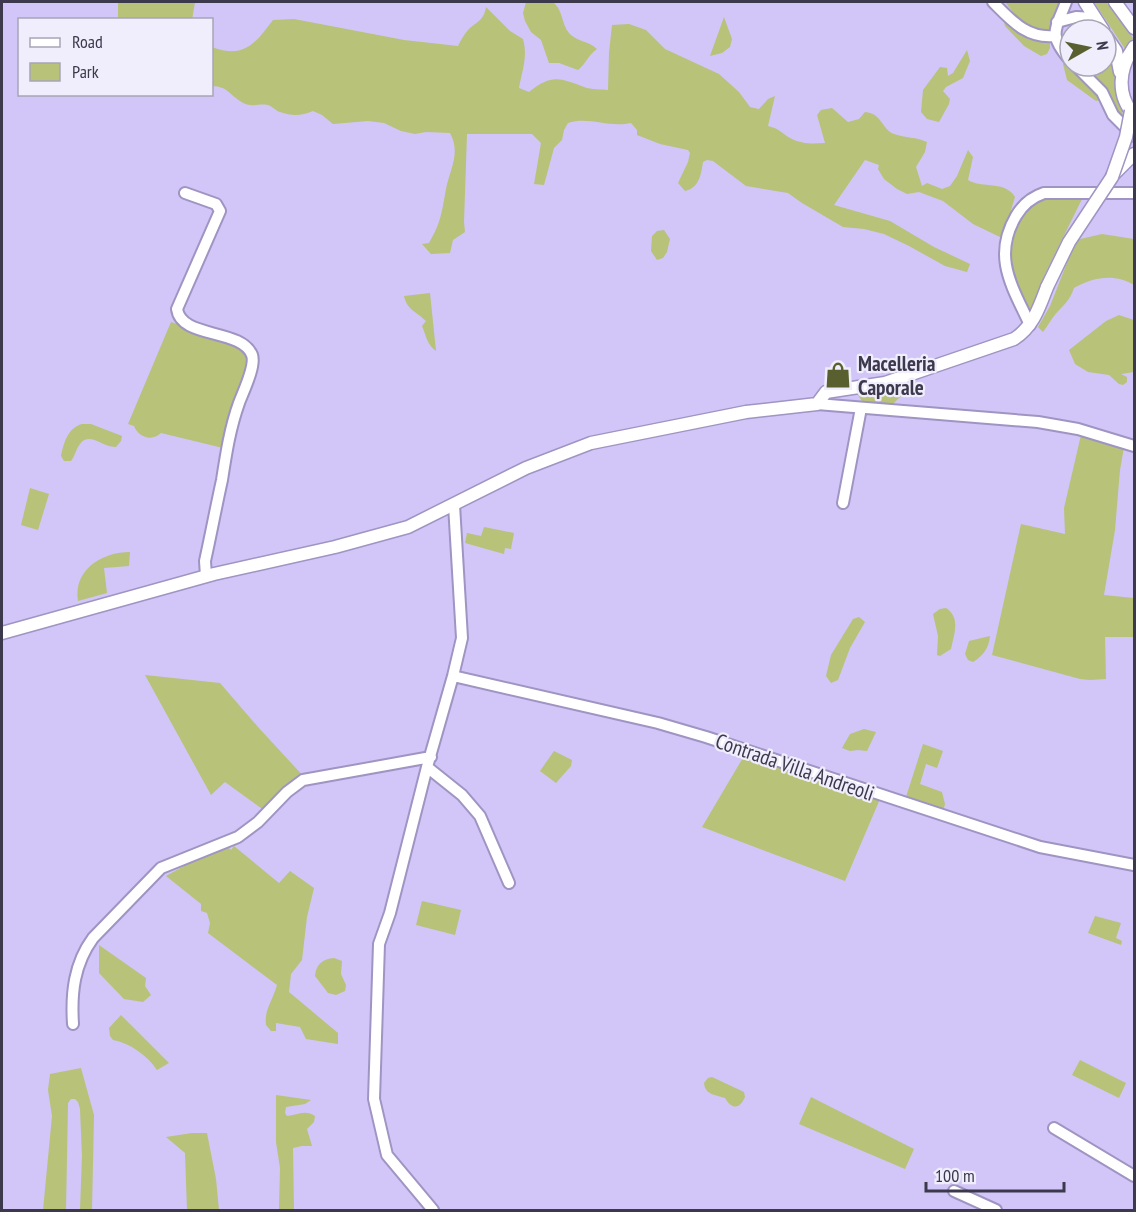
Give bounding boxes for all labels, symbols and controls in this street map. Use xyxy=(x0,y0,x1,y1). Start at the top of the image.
legend xyxy=(18,18,213,96)
north arrow xyxy=(1058,18,1118,78)
text: Road xyxy=(72,30,103,53)
text: N xyxy=(1092,40,1113,51)
text: Park xyxy=(72,60,99,83)
place label: Macelleria Caporale xyxy=(858,350,936,401)
shop icon: Macelleria Caporale xyxy=(823,360,853,390)
street label: Contrada Villa Andreoli xyxy=(712,727,878,807)
scale bar xyxy=(926,1155,1064,1193)
text: 100 m xyxy=(935,1164,975,1187)

